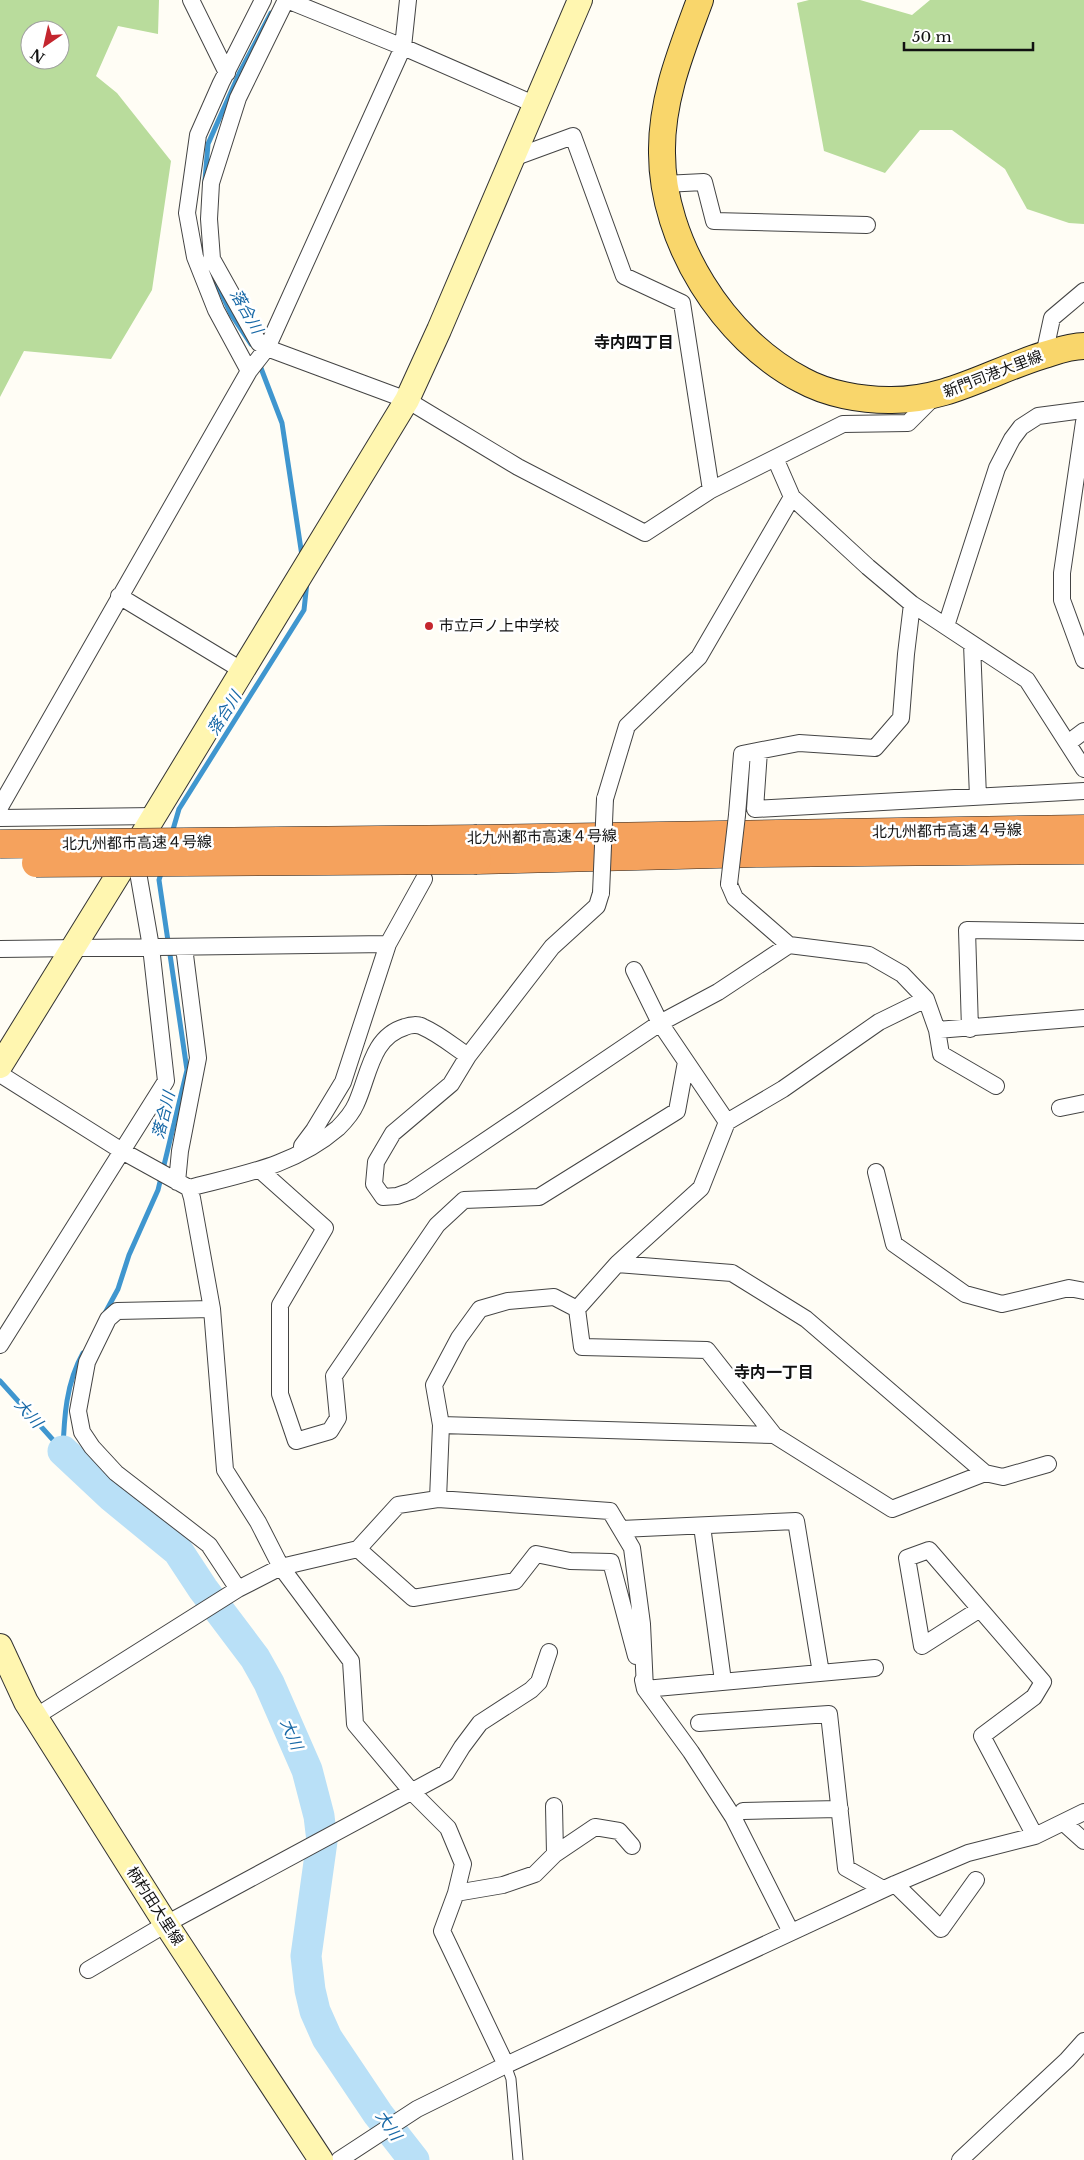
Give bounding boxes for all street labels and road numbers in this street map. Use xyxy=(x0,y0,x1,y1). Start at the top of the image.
street label: 新門司港大里線 xyxy=(940,346,1045,401)
street label: 北九州都市高速４号線 xyxy=(872,820,1022,841)
street label: 北九州都市高速４号線 xyxy=(467,826,617,847)
street label: 北九州都市高速４号線 xyxy=(62,832,212,853)
street label: 柄杓田大里線 xyxy=(123,1863,188,1949)

